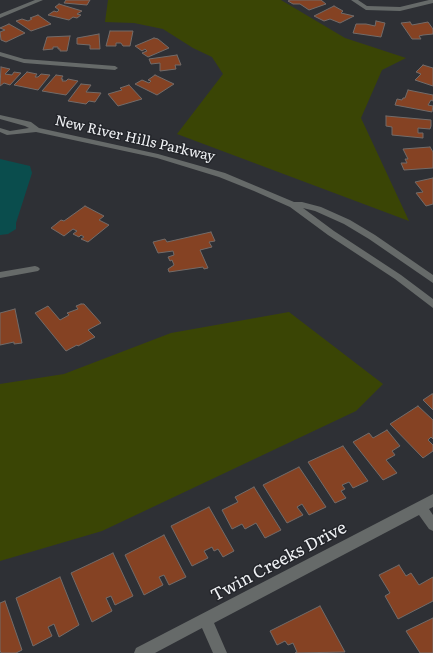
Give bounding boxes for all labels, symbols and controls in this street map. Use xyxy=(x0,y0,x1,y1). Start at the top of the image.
street label: New River Hills Parkway xyxy=(53,112,217,166)
street label: Twin Creeks Drive xyxy=(208,518,350,606)

